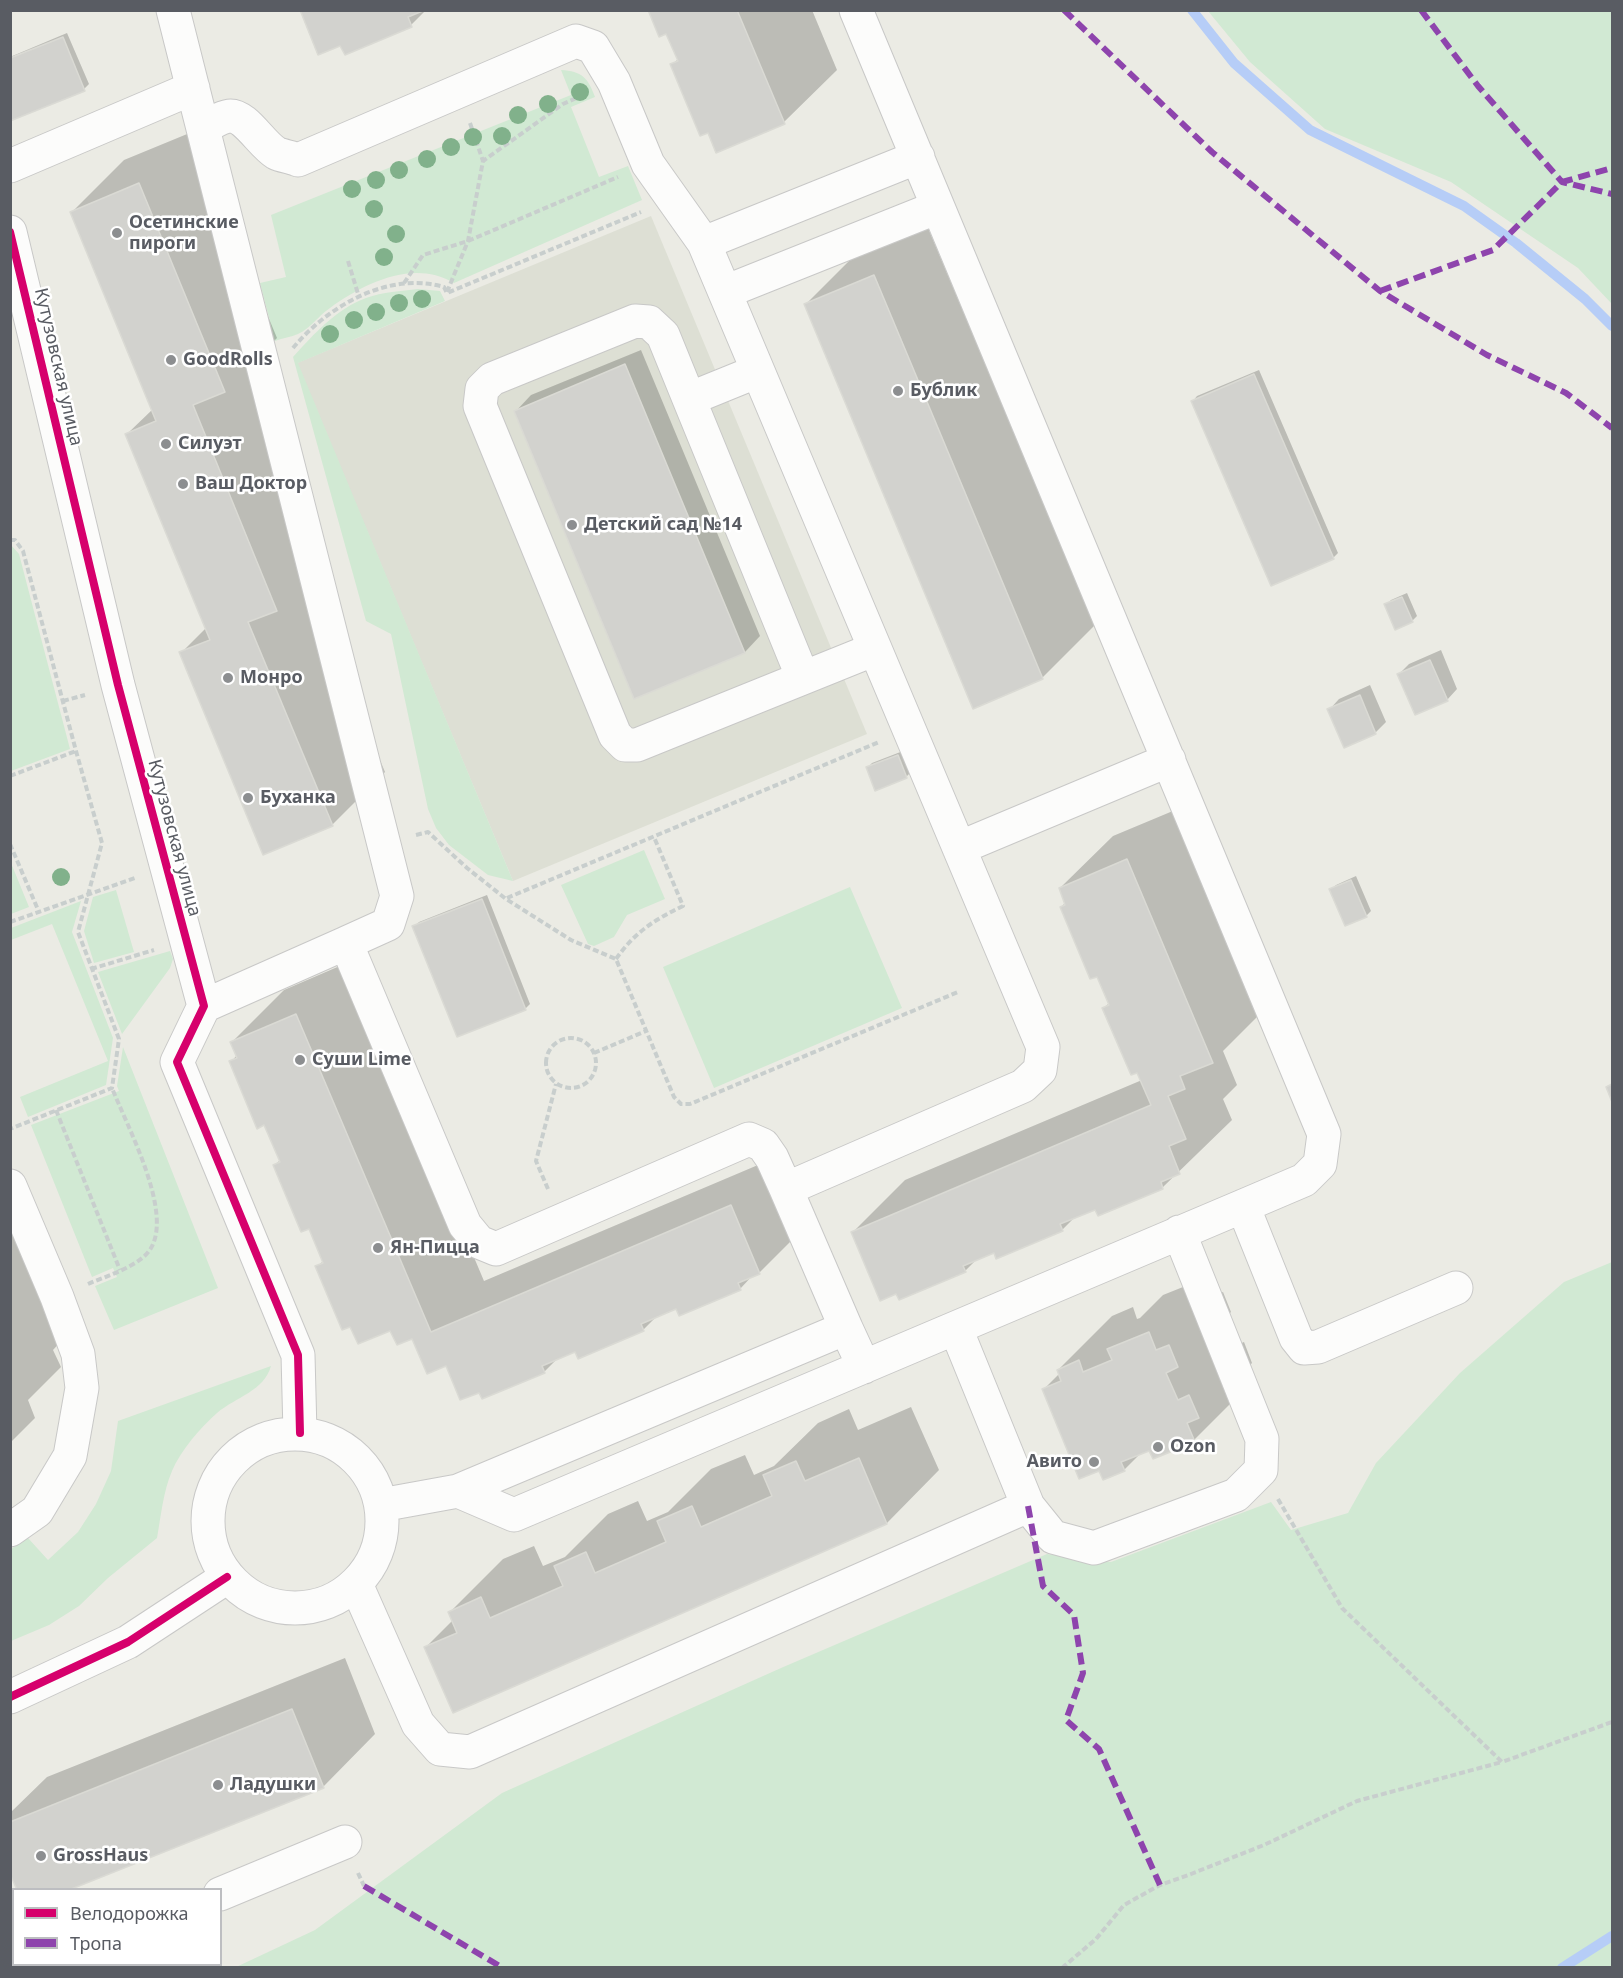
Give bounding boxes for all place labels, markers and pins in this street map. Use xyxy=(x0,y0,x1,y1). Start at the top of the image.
place label: Осетинские пироги xyxy=(129,212,239,254)
marker: Осетинские пироги xyxy=(110,226,124,240)
place label: GoodRolls xyxy=(183,349,273,371)
marker: GoodRolls xyxy=(164,353,178,367)
place label: Бублик xyxy=(910,380,977,402)
marker: Бублик xyxy=(891,384,905,398)
place label: Силуэт xyxy=(178,433,242,455)
marker: Силуэт xyxy=(159,437,173,451)
place label: Ваш Доктор xyxy=(195,473,307,495)
marker: Ваш Доктор xyxy=(176,477,190,491)
place label: Детский сад №14 xyxy=(584,514,742,536)
marker: Детский сад №14 xyxy=(565,518,579,532)
place label: Монро xyxy=(240,667,303,689)
marker: Монро xyxy=(221,671,235,685)
place label: Буханка xyxy=(260,787,336,809)
marker: Буханка xyxy=(241,791,255,805)
place label: Суши Lime xyxy=(312,1049,412,1071)
marker: Суши Lime xyxy=(293,1053,307,1067)
place label: Ян-Пицца xyxy=(390,1237,480,1259)
marker: Ян-Пицца xyxy=(371,1241,385,1255)
place label: Ozon xyxy=(1170,1436,1216,1458)
marker: Ozon xyxy=(1151,1440,1165,1454)
place label: Авито xyxy=(1027,1451,1082,1473)
marker: Авито xyxy=(1087,1455,1101,1469)
place label: Ладушки xyxy=(230,1774,316,1796)
marker: Ладушки xyxy=(211,1778,225,1792)
place label: GrossHaus xyxy=(53,1845,148,1867)
marker: GrossHaus xyxy=(34,1849,48,1863)

